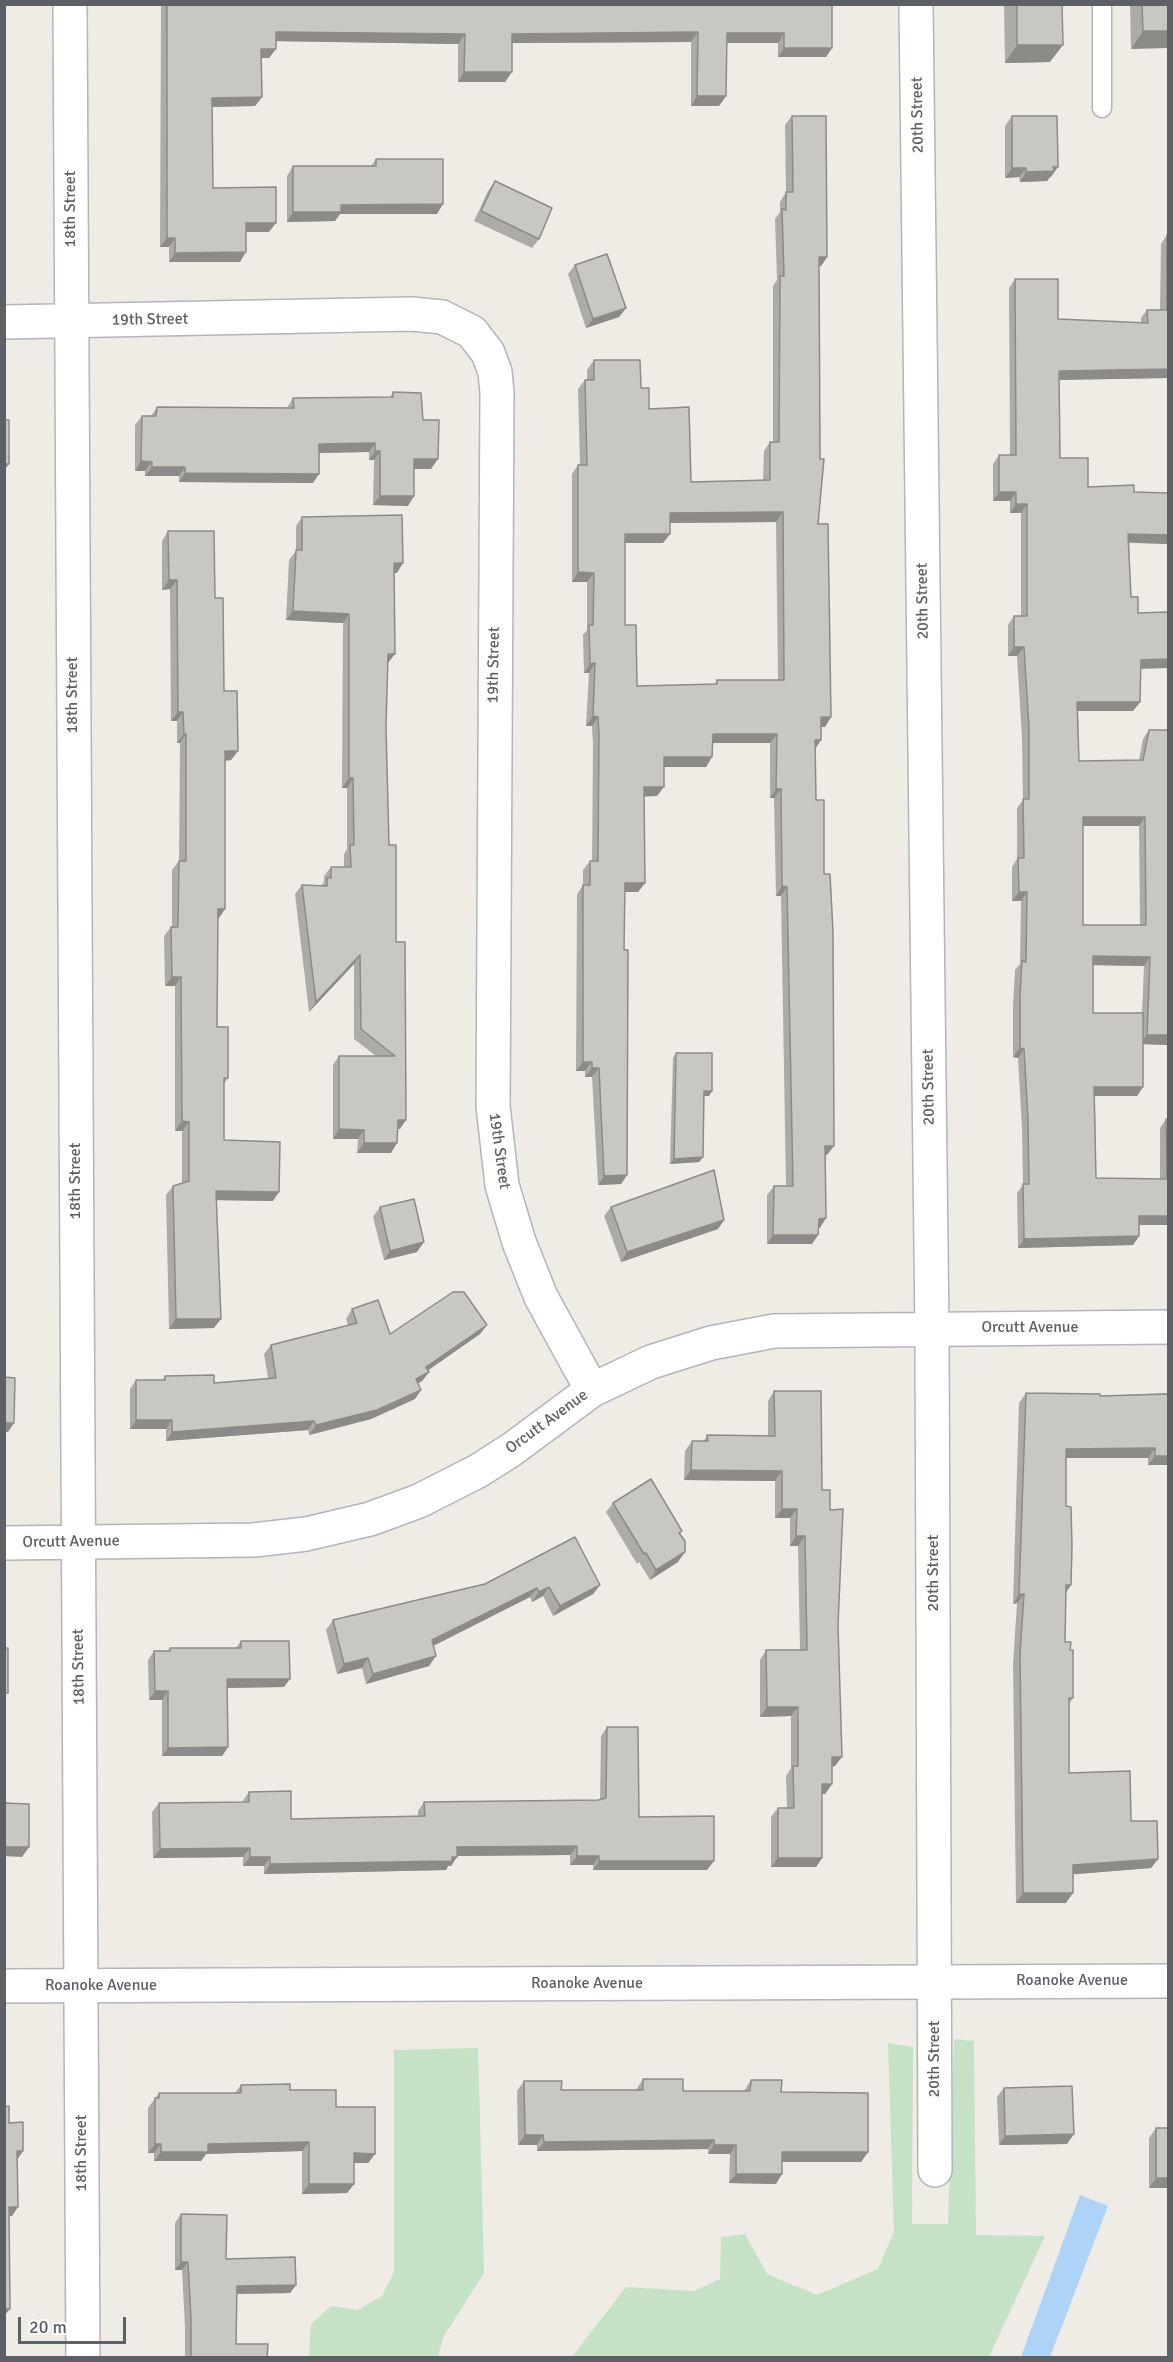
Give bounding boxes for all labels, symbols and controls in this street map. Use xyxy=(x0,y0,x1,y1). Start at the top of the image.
street label: 20th Street xyxy=(908,76,928,154)
street label: 18th Street xyxy=(61,171,81,247)
street label: 19th Street xyxy=(111,310,189,330)
street label: 20th Street xyxy=(913,562,933,640)
street label: 19th Street xyxy=(484,626,504,704)
street label: 18th Street xyxy=(63,657,83,733)
street label: 20th Street xyxy=(919,1048,939,1126)
street label: 19th Street xyxy=(484,1112,514,1190)
street label: 18th Street xyxy=(66,1143,86,1219)
street label: Orcutt Avenue xyxy=(981,1318,1079,1338)
street label: Orcutt Avenue xyxy=(502,1386,592,1458)
street label: Orcutt Avenue xyxy=(22,1532,120,1552)
street label: 20th Street xyxy=(924,1535,944,1611)
street label: 18th Street xyxy=(69,1628,89,1706)
street label: Roanoke Avenue xyxy=(1016,1971,1128,1991)
street label: Roanoke Avenue xyxy=(531,1974,643,1994)
street label: Roanoke Avenue xyxy=(45,1976,157,1996)
street label: 20th Street xyxy=(925,2021,945,2097)
street label: 18th Street xyxy=(72,2115,92,2191)
scale bar xyxy=(21,2305,129,2343)
text: 20 m xyxy=(29,2316,67,2338)

